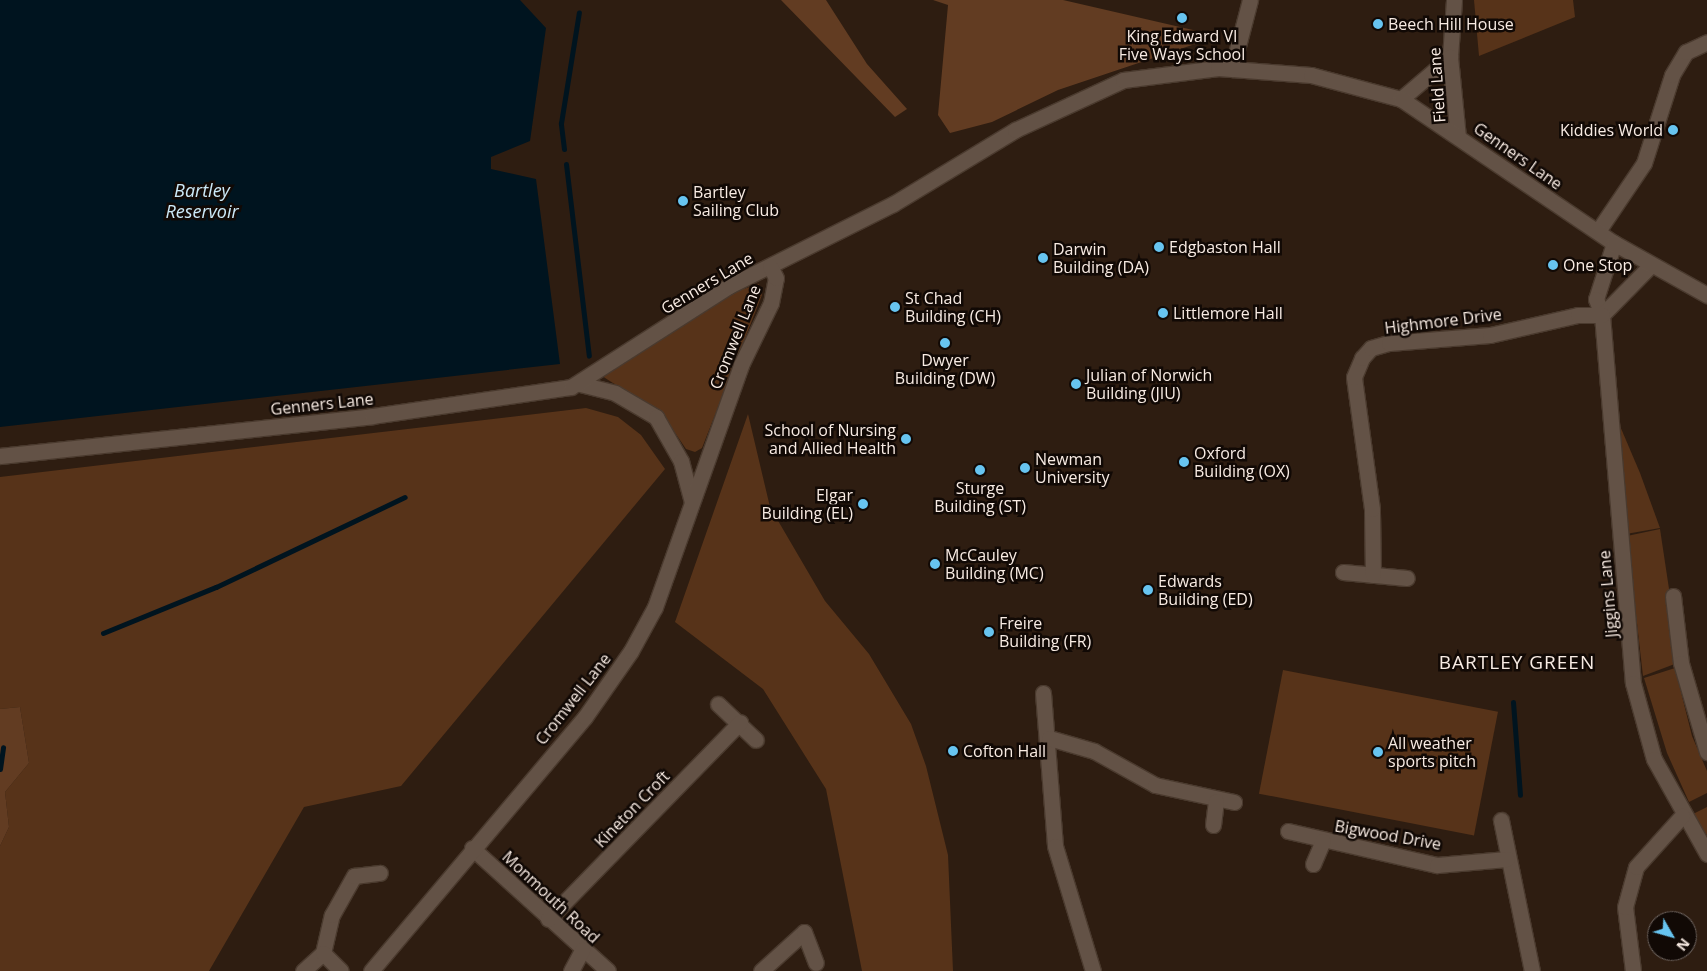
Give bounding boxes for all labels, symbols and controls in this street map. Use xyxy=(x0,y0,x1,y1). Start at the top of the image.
marker: King Edward VI Five Ways School xyxy=(1176,12,1188,24)
place label: Beech Hill House xyxy=(1388,14,1514,34)
marker: Beech Hill House xyxy=(1372,18,1384,30)
place label: King Edward VI Five Ways School xyxy=(1119,26,1245,64)
street label: Field Lane xyxy=(1425,47,1449,123)
street label: Genners Lane xyxy=(1470,118,1566,194)
place label: Kiddies World xyxy=(1560,120,1663,140)
marker: Kiddies World xyxy=(1667,124,1679,136)
water label: Bartley Reservoir xyxy=(165,180,239,222)
place label: Bartley Sailing Club xyxy=(693,182,779,220)
marker: Bartley Sailing Club xyxy=(677,195,689,207)
place label: Edgbaston Hall xyxy=(1169,237,1281,257)
place label: Darwin Building (DA) xyxy=(1053,239,1149,277)
marker: Edgbaston Hall xyxy=(1153,241,1165,253)
street label: Genners Lane xyxy=(658,248,756,318)
marker: Darwin Building (DA) xyxy=(1037,252,1049,264)
place label: One Stop xyxy=(1563,255,1632,275)
marker: One Stop xyxy=(1547,259,1559,271)
street label: Cromwell Lane xyxy=(705,282,765,392)
place label: St Chad Building (CH) xyxy=(905,288,1001,326)
marker: St Chad Building (CH) xyxy=(889,301,901,313)
place label: Littlemore Hall xyxy=(1173,303,1283,323)
street label: Highmore Drive xyxy=(1383,304,1503,338)
marker: Littlemore Hall xyxy=(1157,307,1169,319)
marker: Dwyer Building (DW) xyxy=(939,337,951,349)
place label: Dwyer Building (DW) xyxy=(895,350,995,388)
place label: Julian of Norwich Building (JIU) xyxy=(1086,365,1212,403)
marker: Julian of Norwich Building (JIU) xyxy=(1070,378,1082,390)
street label: Genners Lane xyxy=(269,389,375,419)
place label: School of Nursing and Allied Health xyxy=(765,420,896,458)
marker: School of Nursing and Allied Health xyxy=(900,433,912,445)
place label: Oxford Building (OX) xyxy=(1194,443,1290,481)
place label: Newman University xyxy=(1035,449,1109,487)
marker: Oxford Building (OX) xyxy=(1178,456,1190,468)
marker: Newman University xyxy=(1019,462,1031,474)
marker: Sturge Building (ST) xyxy=(974,464,986,476)
place label: Sturge Building (ST) xyxy=(934,478,1026,516)
place label: Elgar Building (EL) xyxy=(762,485,853,523)
marker: Elgar Building (EL) xyxy=(857,498,869,510)
place label: McCauley Building (MC) xyxy=(945,545,1044,583)
street label: Jiggins Lane xyxy=(1595,550,1621,638)
marker: McCauley Building (MC) xyxy=(929,558,941,570)
place label: Edwards Building (ED) xyxy=(1158,571,1253,609)
marker: Edwards Building (ED) xyxy=(1142,584,1154,596)
place label: Freire Building (FR) xyxy=(999,613,1091,651)
marker: Freire Building (FR) xyxy=(983,626,995,638)
street label: Cromwell Lane xyxy=(531,649,615,749)
district label: BARTLEY GREEN xyxy=(1437,652,1597,674)
place label: All weather sports pitch xyxy=(1388,733,1476,771)
place label: Cofton Hall xyxy=(963,741,1046,761)
marker: Cofton Hall xyxy=(947,745,959,757)
marker: All weather sports pitch xyxy=(1372,746,1384,758)
street label: Kineton Croft xyxy=(591,767,673,851)
street label: Bigwood Drive xyxy=(1333,816,1443,854)
street label: Monmouth Road xyxy=(498,847,604,947)
north arrow xyxy=(1647,911,1697,961)
text: N xyxy=(1672,935,1694,955)

